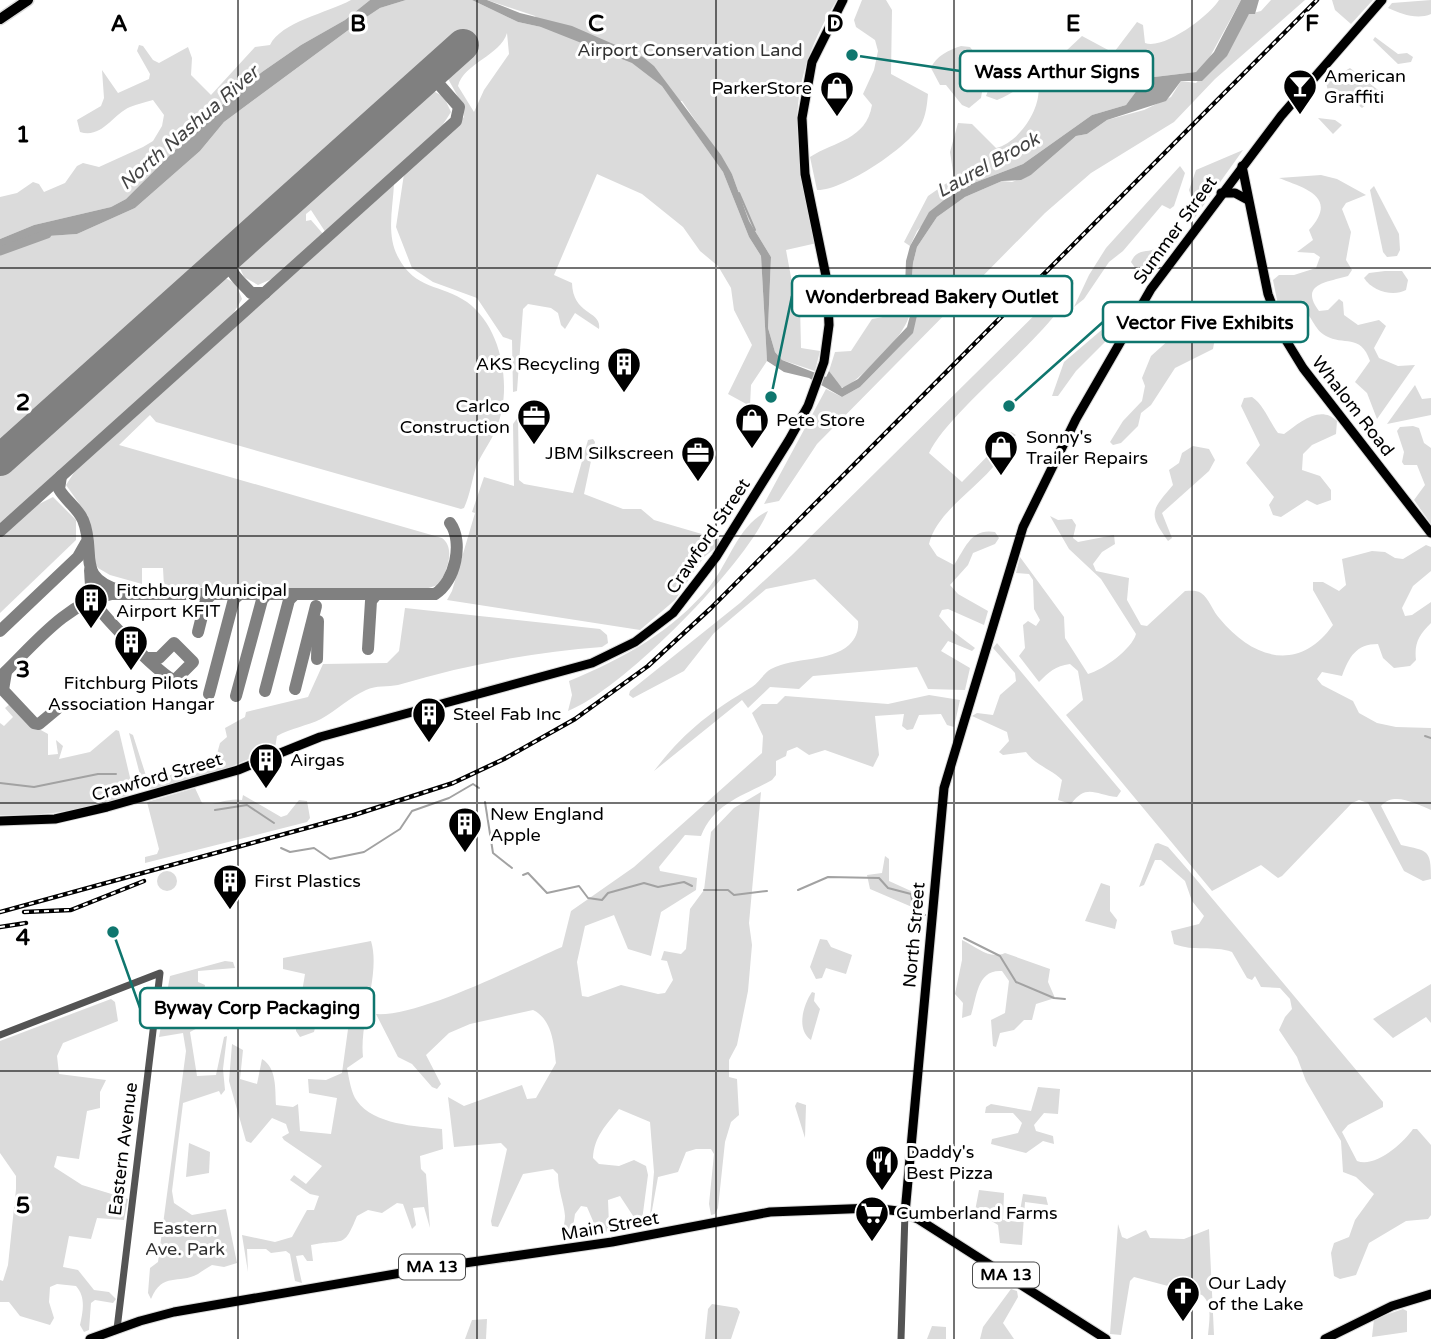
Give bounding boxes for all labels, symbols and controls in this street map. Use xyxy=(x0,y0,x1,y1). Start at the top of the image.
text: A xyxy=(110,10,128,38)
text: B xyxy=(350,10,366,38)
text: C xyxy=(588,10,604,38)
text: D xyxy=(826,10,844,38)
text: E xyxy=(1066,10,1080,38)
text: F xyxy=(1305,10,1319,38)
park label: Airport Conservation Land xyxy=(577,39,803,61)
callout: Wass Arthur Signs xyxy=(960,51,1153,91)
water label: North Nashua River xyxy=(115,60,265,195)
text: Wass Arthur Signs xyxy=(974,61,1140,84)
place label: American Graffiti xyxy=(1324,65,1406,108)
bar icon: American Graffiti xyxy=(1281,67,1319,116)
shop icon: ParkerStore xyxy=(818,69,856,118)
place label: ParkerStore xyxy=(711,77,812,99)
text: 1 xyxy=(16,121,30,149)
water label: Laurel Brook xyxy=(933,127,1045,202)
street label: Summer Street xyxy=(1128,172,1222,288)
callout: Wonderbread Bakery Outlet xyxy=(792,276,1072,316)
text: Wonderbread Bakery Outlet xyxy=(806,286,1059,309)
callout: Vector Five Exhibits xyxy=(1103,302,1308,342)
text: Vector Five Exhibits xyxy=(1116,312,1294,334)
building icon: AKS Recycling xyxy=(605,345,643,394)
street label: Whalom Road xyxy=(1307,351,1399,461)
place label: AKS Recycling xyxy=(476,353,600,375)
text: 2 xyxy=(16,389,30,417)
place label: Carlco Construction xyxy=(400,395,510,438)
office icon: Carlco Construction xyxy=(515,397,553,446)
shop icon: Pete Store xyxy=(733,401,771,450)
place label: Pete Store xyxy=(776,409,865,431)
place label: Sonny's Trailer Repairs xyxy=(1026,426,1148,469)
shop icon: Sonny's Trailer Repairs xyxy=(982,428,1020,477)
office icon: JBM Silkscreen xyxy=(679,434,717,483)
place label: JBM Silkscreen xyxy=(545,442,674,464)
street label: Crawford Street xyxy=(661,474,755,598)
place label: Fitchburg Municipal Airport KFIT xyxy=(116,579,287,622)
building icon: Fitchburg Municipal Airport KFIT xyxy=(72,581,110,630)
building icon: Fitchburg Pilots Association Hangar xyxy=(112,623,150,672)
text: 3 xyxy=(16,656,30,684)
place label: Fitchburg Pilots Association Hangar xyxy=(48,672,214,715)
building icon: Steel Fab Inc xyxy=(410,695,448,744)
place label: Steel Fab Inc xyxy=(453,703,561,725)
building icon: Airgas xyxy=(247,741,285,790)
street label: Crawford Street xyxy=(89,748,225,806)
place label: Airgas xyxy=(290,749,345,771)
place label: New England Apple xyxy=(490,803,604,846)
building icon: New England Apple xyxy=(446,805,484,854)
building icon: First Plastics xyxy=(211,862,249,911)
place label: First Plastics xyxy=(254,870,361,892)
street label: North Street xyxy=(898,881,930,989)
text: 4 xyxy=(16,924,31,952)
callout: Byway Corp Packaging xyxy=(140,988,374,1028)
text: Byway Corp Packaging xyxy=(154,997,360,1020)
street label: Eastern Avenue xyxy=(104,1081,142,1217)
place label: Daddy's Best Pizza xyxy=(906,1141,993,1184)
restaurant icon: Daddy's Best Pizza xyxy=(863,1143,901,1192)
text: 5 xyxy=(16,1192,30,1220)
supermarket icon: Cumberland Farms xyxy=(853,1194,891,1243)
place label: Cumberland Farms xyxy=(896,1202,1058,1224)
street label: Main Street xyxy=(559,1207,661,1245)
park label: Eastern Ave. Park xyxy=(145,1217,225,1260)
road number: MA 13 xyxy=(399,1254,465,1280)
road number: MA 13 xyxy=(973,1262,1039,1288)
place label: Our Lady of the Lake xyxy=(1208,1272,1303,1315)
church icon: Our Lady of the Lake xyxy=(1164,1274,1202,1323)

